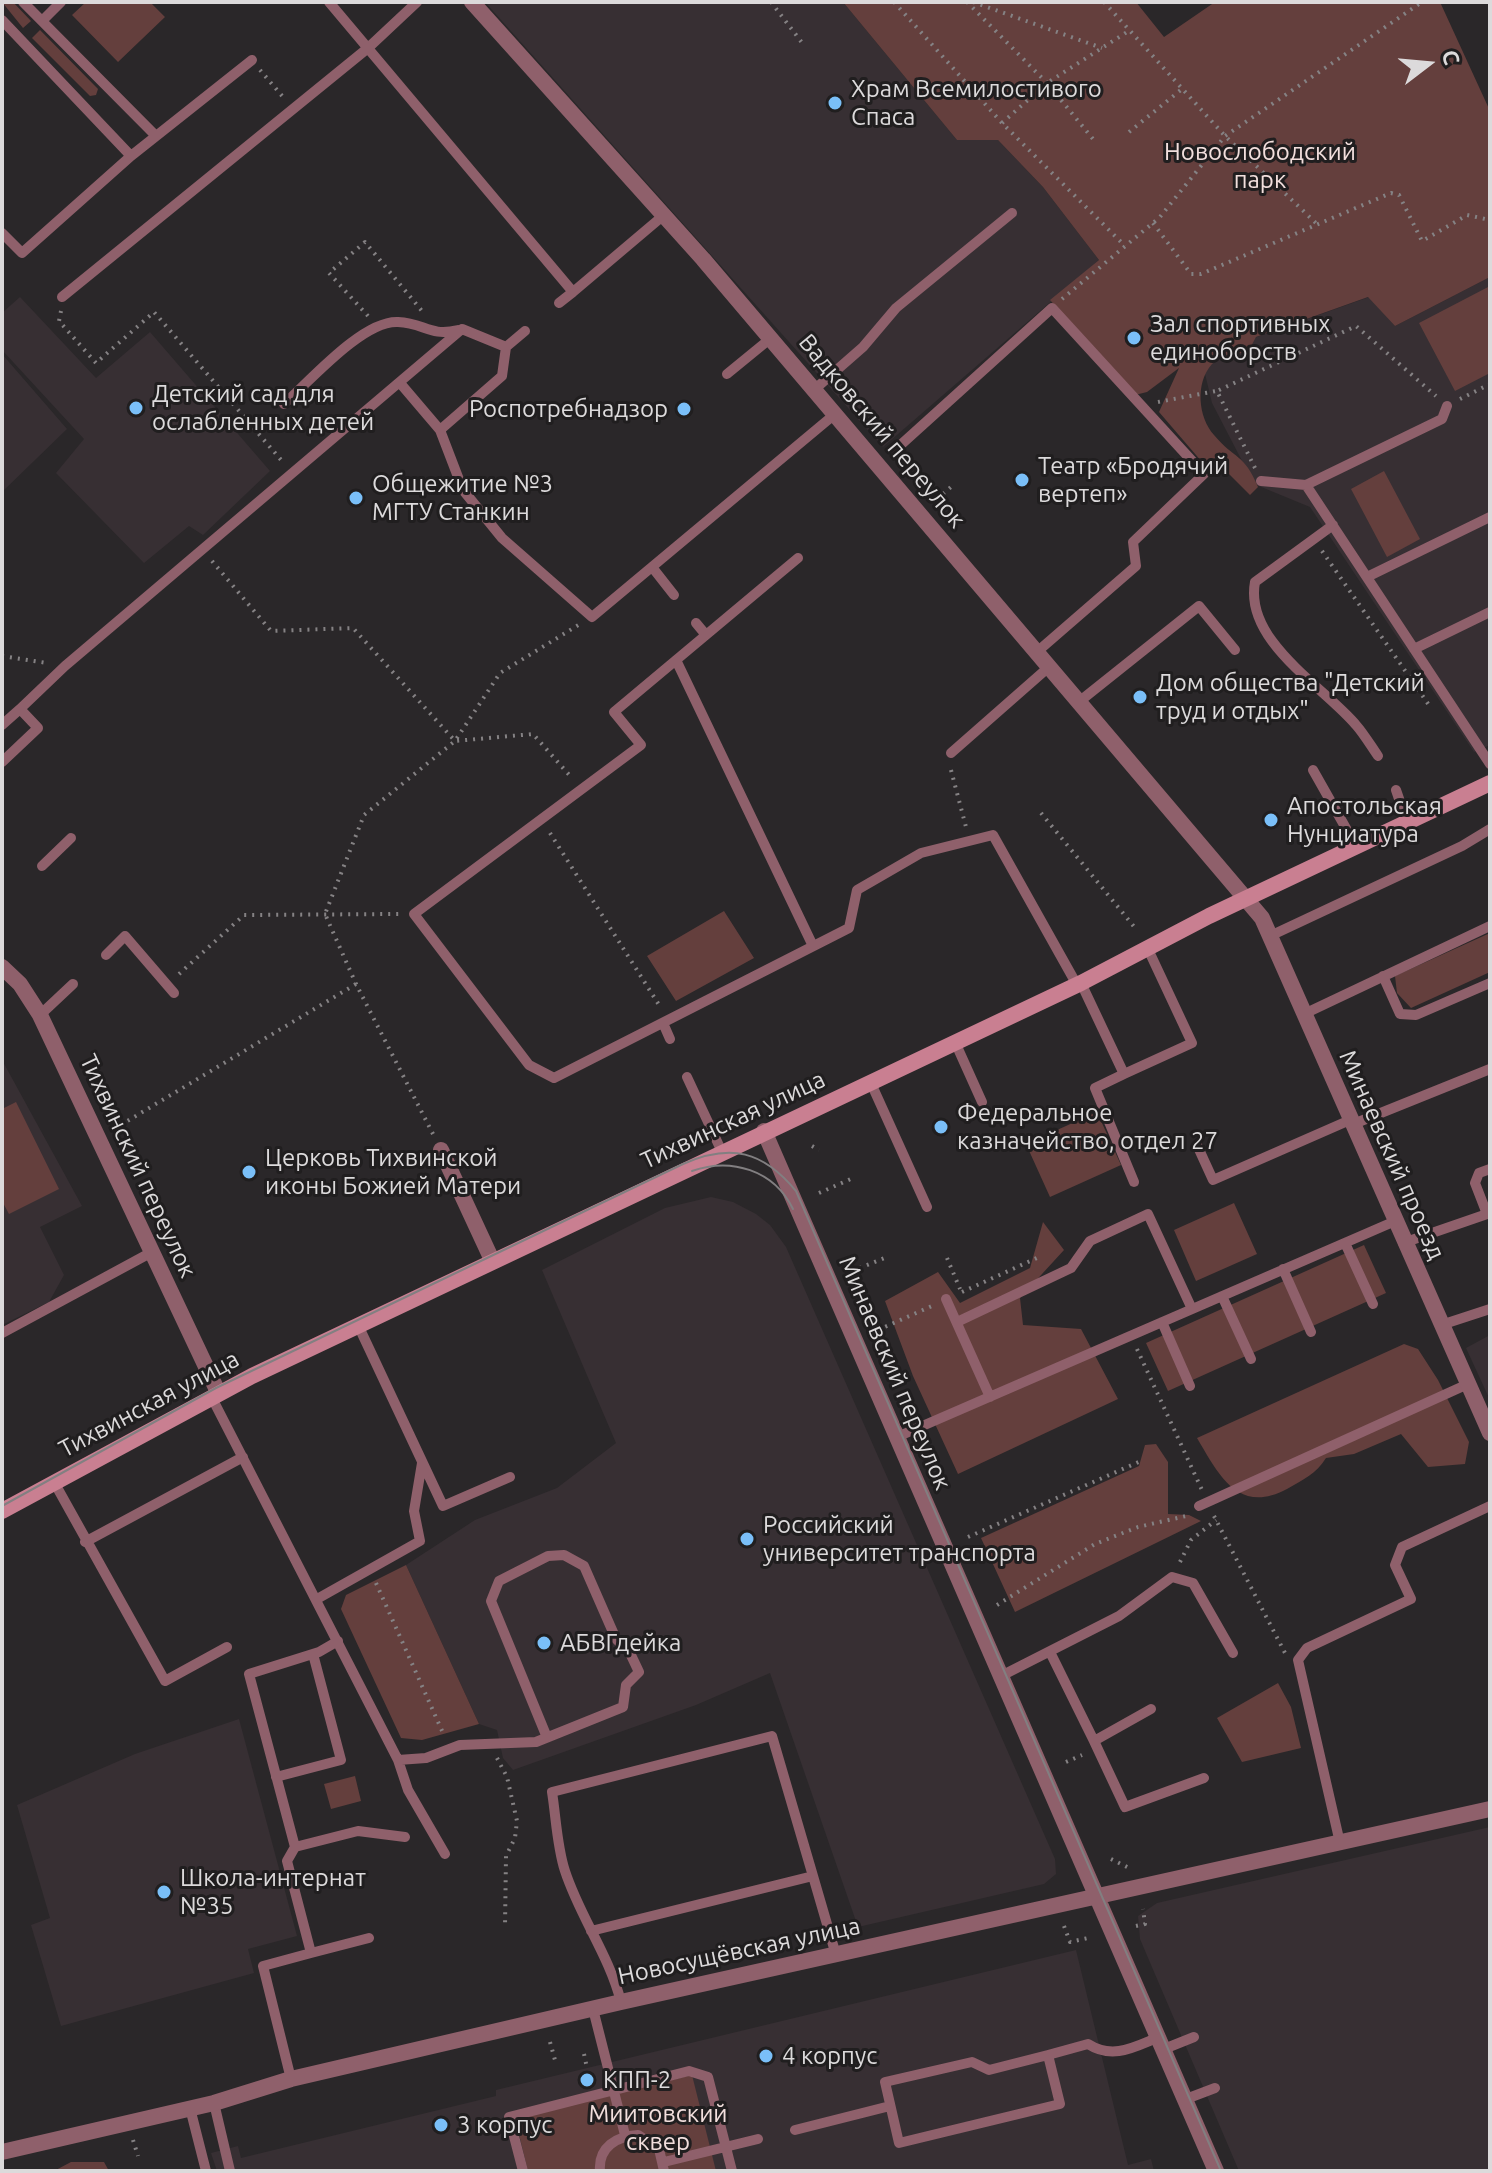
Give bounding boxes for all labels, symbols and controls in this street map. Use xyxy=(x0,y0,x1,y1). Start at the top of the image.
north arrow xyxy=(1388,24,1468,104)
text: С xyxy=(1438,47,1466,67)
place label: Храм Всемилостивого Спаса xyxy=(851,75,1102,131)
marker: Храм Всемилостивого Спаса xyxy=(826,94,844,112)
park label: Новослободский парк xyxy=(1164,138,1356,194)
place label: Зал спортивных единоборств xyxy=(1150,310,1330,366)
street label: Вадковский переулок xyxy=(793,328,971,534)
marker: Зал спортивных единоборств xyxy=(1125,329,1143,347)
place label: Детский сад для ослабленных детей xyxy=(152,380,374,436)
place label: Роспотребнадзор xyxy=(469,395,668,423)
marker: Детский сад для ослабленных детей xyxy=(127,399,145,417)
marker: Роспотребнадзор xyxy=(675,400,693,418)
place label: Театр «Бродячий вертеп» xyxy=(1038,452,1228,508)
place label: Общежитие №3 МГТУ Станкин xyxy=(372,470,553,526)
marker: Театр «Бродячий вертеп» xyxy=(1013,471,1031,489)
marker: Общежитие №3 МГТУ Станкин xyxy=(347,489,365,507)
place label: Дом общества "Детский труд и отдых" xyxy=(1156,669,1425,725)
marker: Дом общества "Детский труд и отдых" xyxy=(1131,688,1149,706)
place label: Апостольская Нунциатура xyxy=(1287,792,1442,848)
marker: Апостольская Нунциатура xyxy=(1262,811,1280,829)
street label: Минаевский проезд xyxy=(1333,1046,1451,1264)
street label: Тихвинский переулок xyxy=(74,1050,202,1282)
street label: Тихвинская улица xyxy=(636,1065,830,1175)
place label: Федеральное казначейство, отдел 27 xyxy=(957,1099,1218,1155)
marker: Федеральное казначейство, отдел 27 xyxy=(932,1118,950,1136)
place label: Церковь Тихвинской иконы Божией Матери xyxy=(265,1144,521,1200)
marker: Церковь Тихвинской иконы Божией Матери xyxy=(240,1163,258,1181)
street label: Минаевский переулок xyxy=(833,1252,957,1494)
street label: Тихвинская улица xyxy=(54,1344,244,1464)
place label: Российский университет транспорта xyxy=(763,1511,1036,1567)
marker: Российский университет транспорта xyxy=(738,1530,756,1548)
place label: АБВГдейка xyxy=(560,1629,681,1657)
marker: АБВГдейка xyxy=(535,1634,553,1652)
place label: Школа-интернат №35 xyxy=(180,1864,366,1920)
marker: Школа-интернат №35 xyxy=(155,1883,173,1901)
street label: Новосущёвская улица xyxy=(615,1911,863,1991)
place label: 4 корпус xyxy=(782,2042,877,2070)
marker: 4 корпус xyxy=(757,2047,775,2065)
place label: КПП-2 xyxy=(603,2066,671,2094)
marker: КПП-2 xyxy=(578,2071,596,2089)
park label: Миитовский сквер xyxy=(588,2100,728,2156)
place label: 3 корпус xyxy=(457,2111,552,2139)
marker: 3 корпус xyxy=(432,2116,450,2134)

